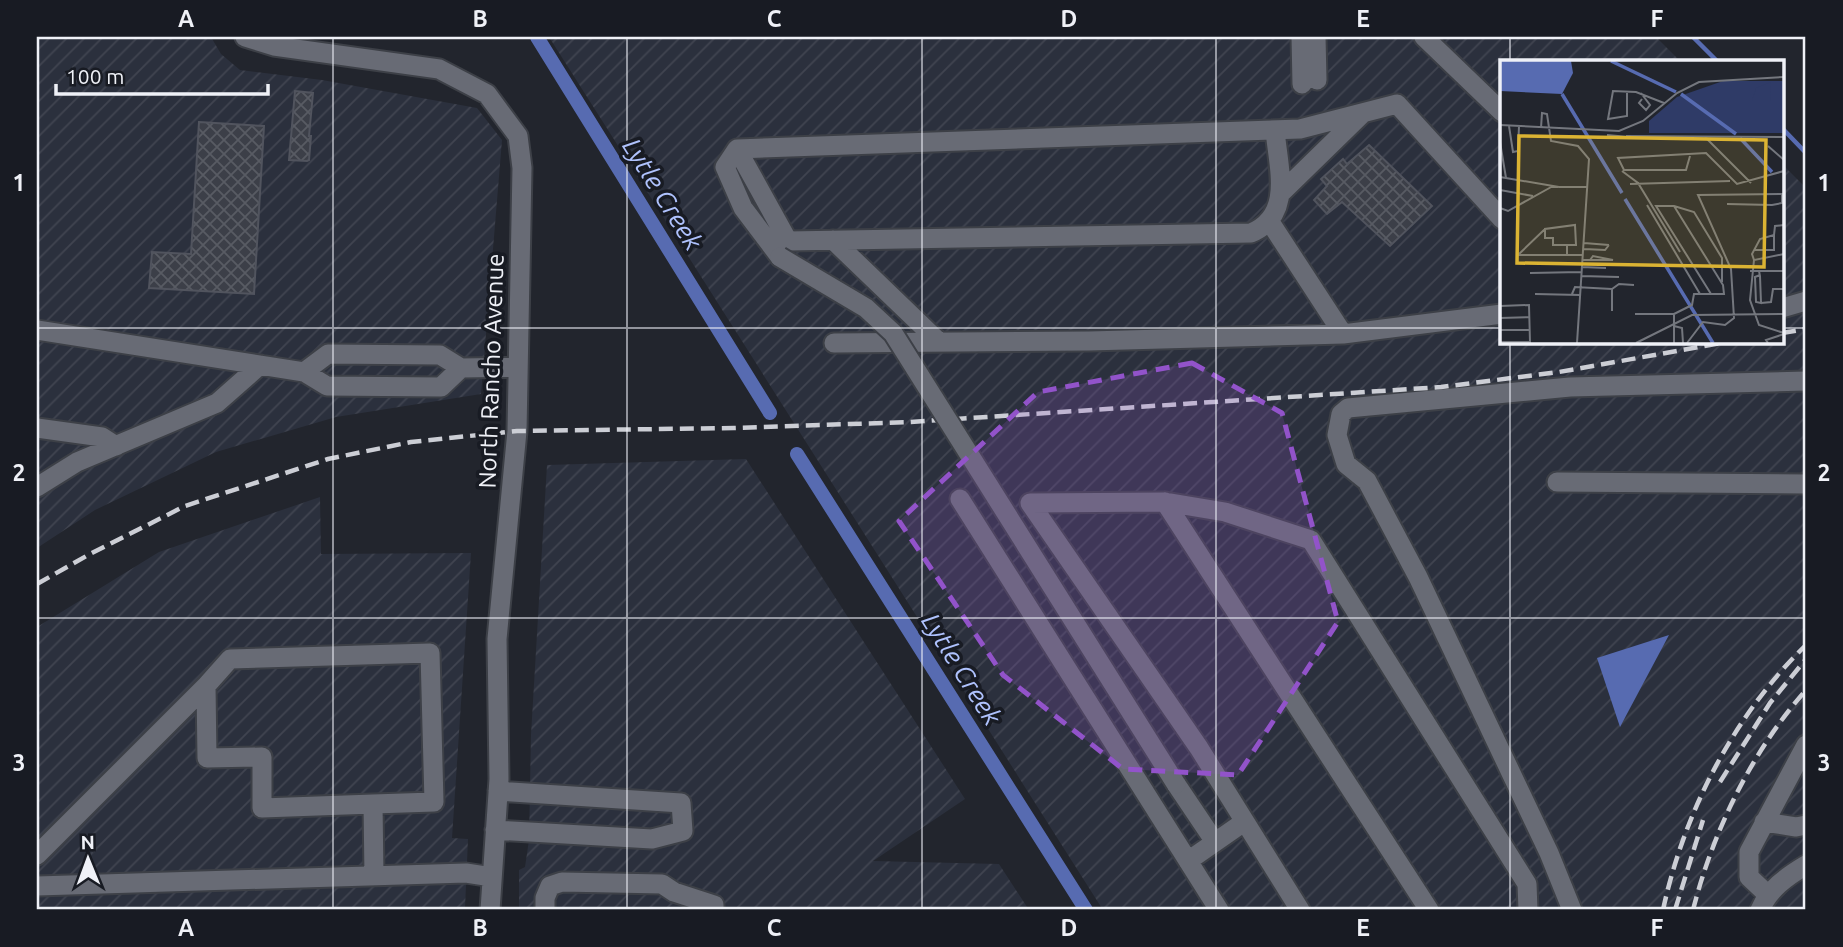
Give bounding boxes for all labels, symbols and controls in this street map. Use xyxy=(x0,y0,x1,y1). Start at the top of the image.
text: A xyxy=(178,6,194,31)
text: B xyxy=(472,6,488,31)
text: C xyxy=(767,6,782,31)
text: D xyxy=(1061,6,1077,31)
text: E xyxy=(1356,6,1370,31)
text: F xyxy=(1651,6,1664,31)
scale bar xyxy=(56,52,268,96)
inset map xyxy=(1500,60,1784,343)
text: 100 m xyxy=(66,64,124,88)
water label: Lytle Creek xyxy=(617,133,709,256)
text: 1 xyxy=(13,170,25,195)
text: 1 xyxy=(1818,170,1830,195)
street label: North Rancho Avenue xyxy=(473,253,509,489)
text: 2 xyxy=(13,460,25,485)
text: 2 xyxy=(1818,460,1830,485)
water label: Lytle Creek xyxy=(916,608,1008,731)
text: 3 xyxy=(13,750,25,775)
text: 3 xyxy=(1818,750,1830,775)
north arrow xyxy=(52,824,122,894)
text: N xyxy=(80,831,95,853)
text: A xyxy=(178,915,194,940)
text: B xyxy=(472,915,488,940)
text: C xyxy=(767,915,782,940)
text: D xyxy=(1061,915,1077,940)
text: E xyxy=(1356,915,1370,940)
text: F xyxy=(1651,915,1664,940)

